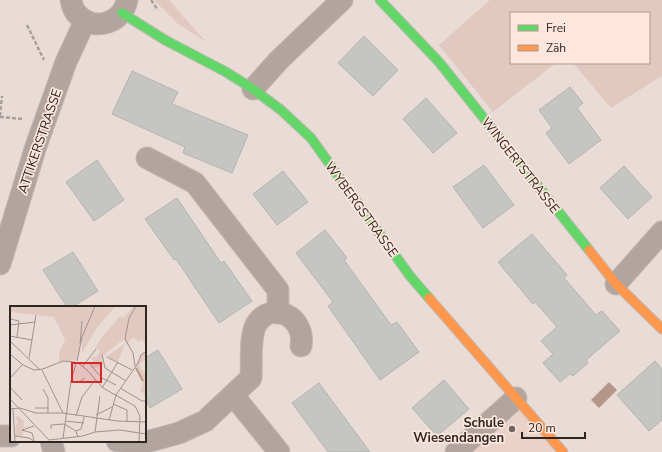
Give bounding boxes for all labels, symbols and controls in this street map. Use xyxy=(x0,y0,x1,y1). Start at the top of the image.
legend xyxy=(510,12,650,64)
text: Frei xyxy=(546,20,566,36)
text: Zäh xyxy=(546,40,566,56)
street label: ATTIKERSTRASSE xyxy=(14,87,66,196)
street label: WINGERTSTRASSE xyxy=(477,114,563,217)
street label: WYBERGSTRASSE xyxy=(320,158,402,261)
inset map xyxy=(10,306,146,442)
place label: Schule Wiesendangen xyxy=(413,414,504,447)
scale bar xyxy=(522,414,585,440)
text: 20 m xyxy=(528,420,556,436)
marker: Schule Wiesendangen xyxy=(507,424,517,434)

